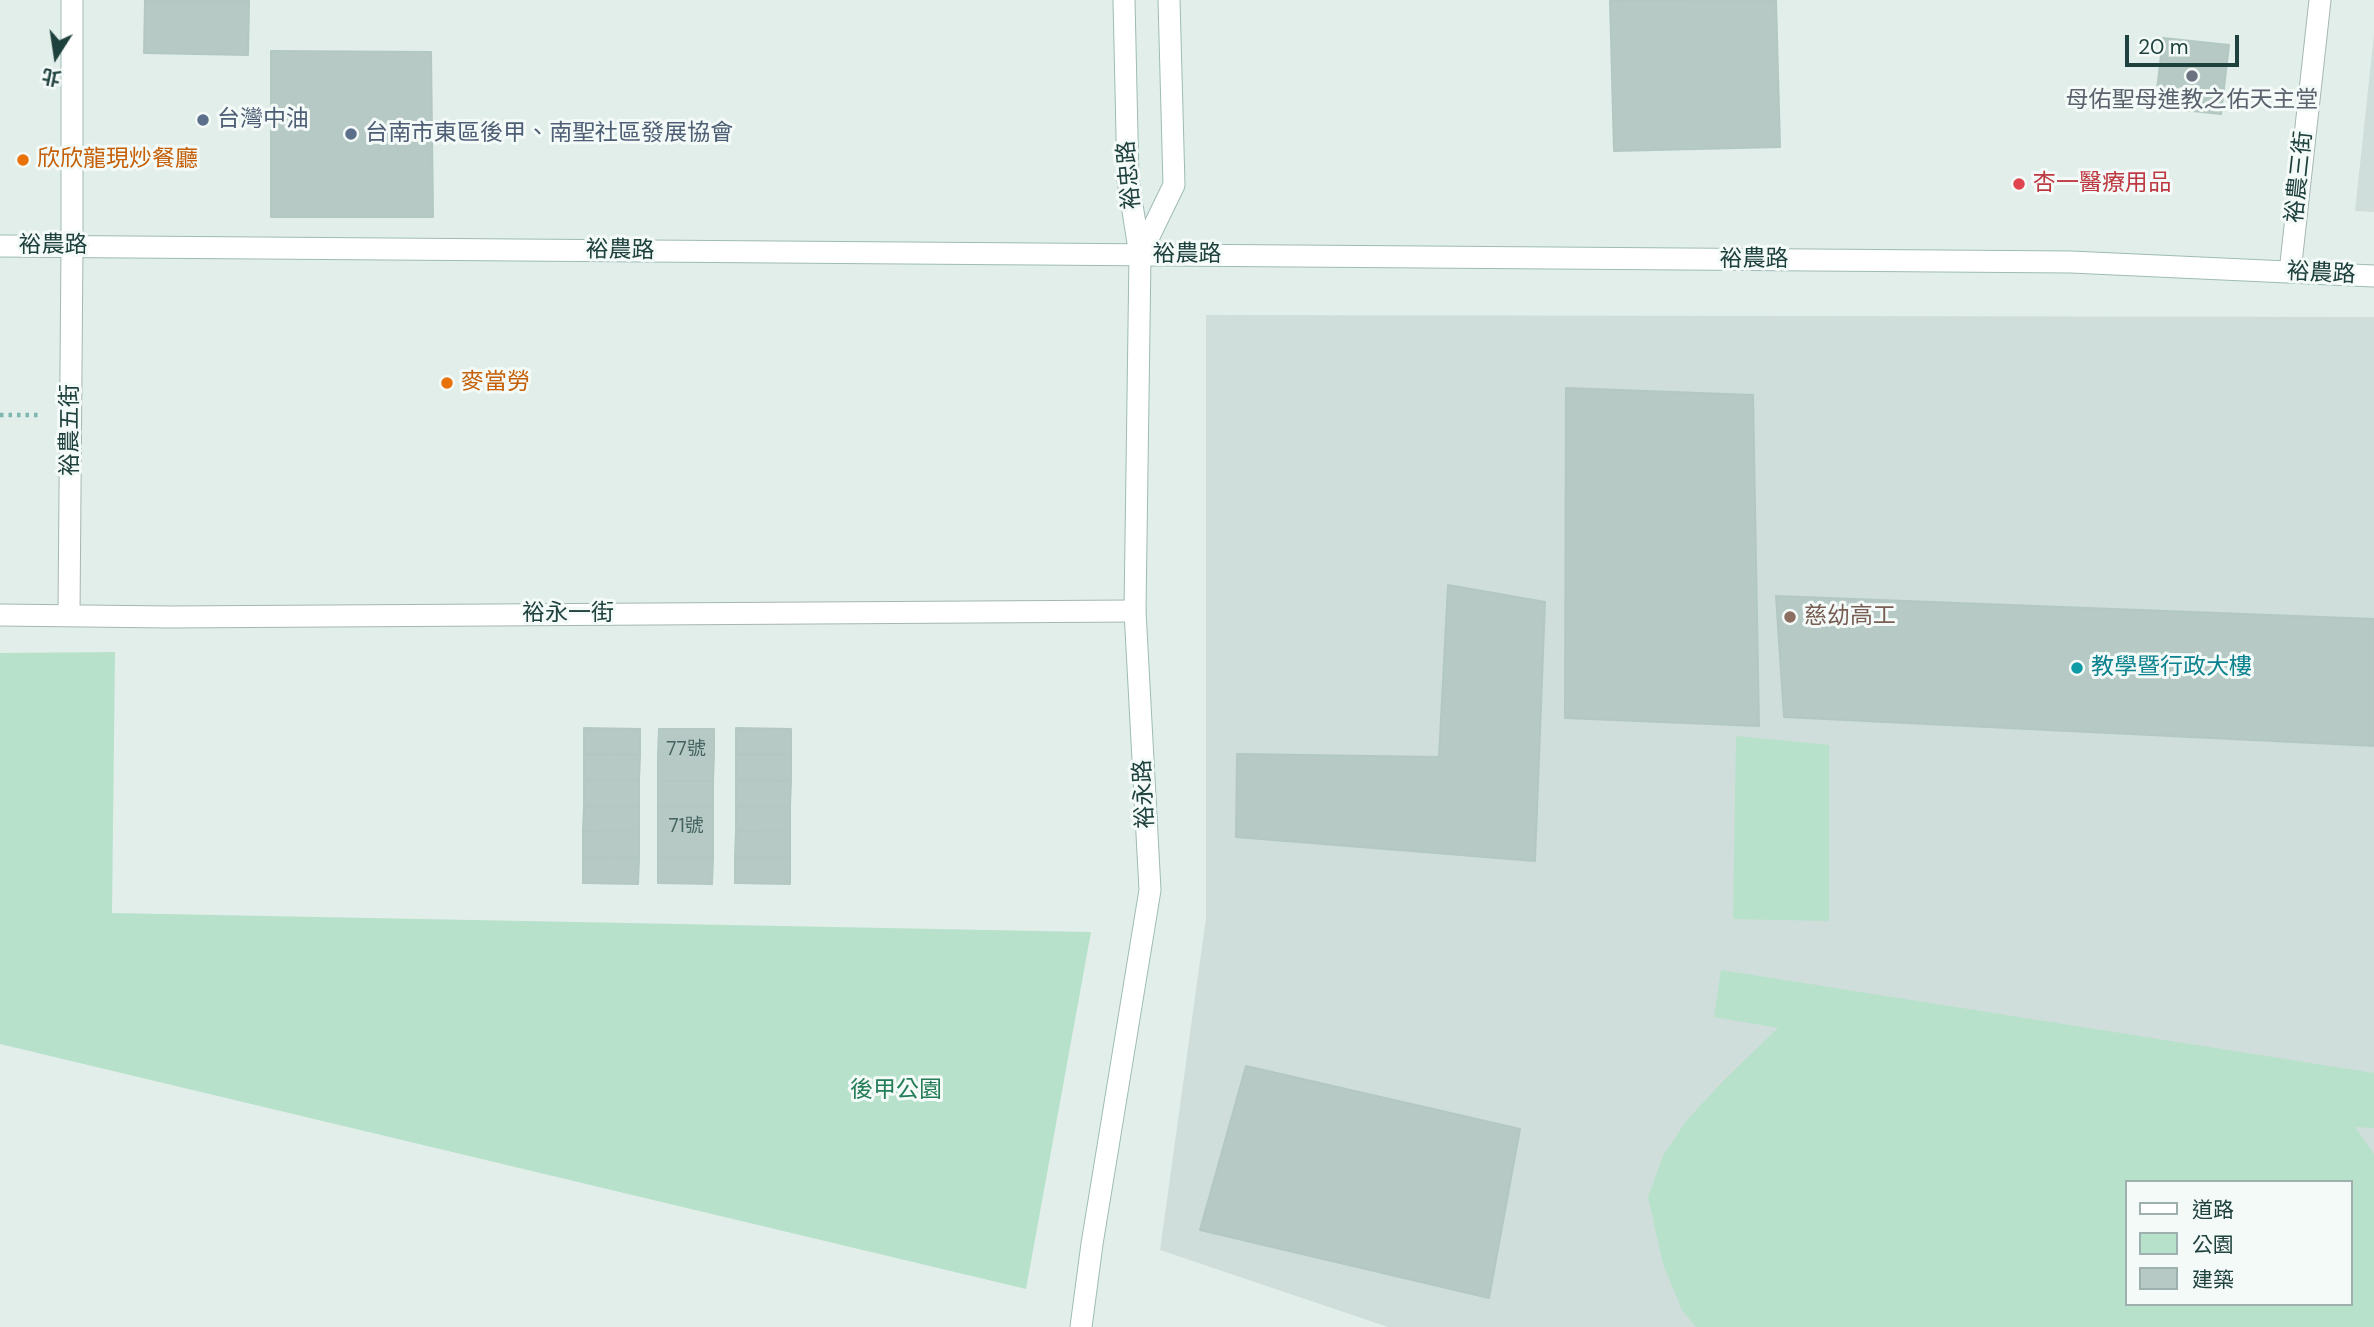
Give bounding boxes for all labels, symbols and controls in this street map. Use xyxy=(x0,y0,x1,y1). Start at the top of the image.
north arrow xyxy=(21,21,91,91)
scale bar xyxy=(2129,21,2243,65)
text: 20 m xyxy=(2138,33,2189,61)
text: 北 xyxy=(40,63,63,91)
marker: 母佑聖母進教之佑天主堂 xyxy=(2184,68,2200,84)
place label: 母佑聖母進教之佑天主堂 xyxy=(2066,87,2318,115)
place label: 台灣中油 xyxy=(217,106,309,134)
marker: 台灣中油 xyxy=(195,112,211,128)
place label: 台南市東區後甲、南聖社區發展協會 xyxy=(365,120,733,148)
marker: 台南市東區後甲、南聖社區發展協會 xyxy=(343,126,359,142)
street label: 裕農三街 xyxy=(2281,130,2319,224)
street label: 裕忠路 xyxy=(1113,139,1147,211)
place label: 欣欣龍現炒餐廳 xyxy=(37,146,198,174)
marker: 欣欣龍現炒餐廳 xyxy=(15,152,31,168)
place label: 杏一醫療用品 xyxy=(2033,170,2171,198)
marker: 杏一醫療用品 xyxy=(2011,176,2027,192)
street label: 裕農路 xyxy=(19,232,87,260)
street label: 裕農路 xyxy=(585,237,655,265)
street label: 裕農路 xyxy=(1153,241,1221,269)
street label: 裕農路 xyxy=(1720,246,1788,274)
street label: 裕農路 xyxy=(2286,258,2356,290)
place label: 麥當勞 xyxy=(461,369,530,397)
marker: 麥當勞 xyxy=(439,375,455,391)
street label: 裕農五街 xyxy=(57,384,85,476)
street label: 裕永一街 xyxy=(522,600,614,628)
place label: 慈幼高工 xyxy=(1804,603,1896,631)
marker: 慈幼高工 xyxy=(1782,609,1798,625)
place label: 教學暨行政大樓 xyxy=(2091,654,2252,682)
marker: 教學暨行政大樓 xyxy=(2069,660,2085,676)
house number: 77號 xyxy=(666,739,706,761)
street label: 裕永路 xyxy=(1129,759,1161,829)
house number: 71號 xyxy=(668,816,704,838)
park label: 後甲公園 xyxy=(850,1077,942,1105)
legend xyxy=(2126,1180,2353,1306)
text: 道路 xyxy=(2192,1196,2234,1224)
text: 公園 xyxy=(2192,1231,2234,1259)
text: 建築 xyxy=(2192,1266,2234,1294)

